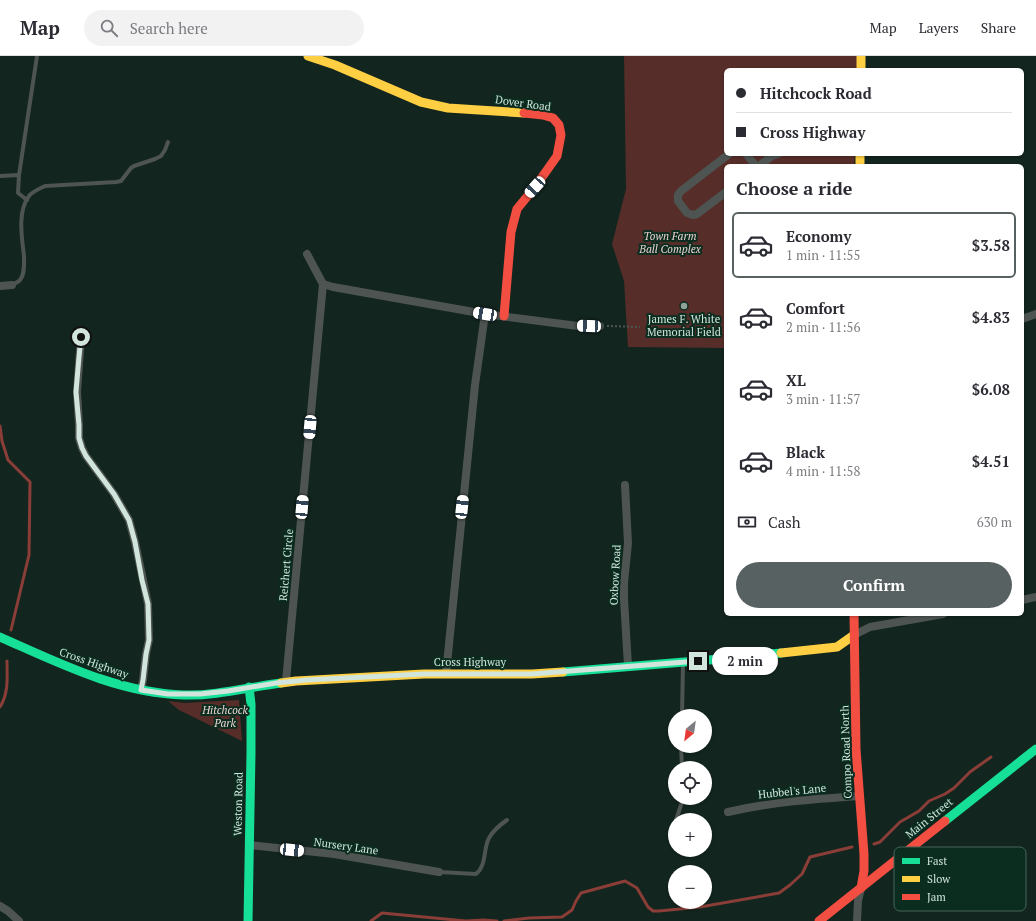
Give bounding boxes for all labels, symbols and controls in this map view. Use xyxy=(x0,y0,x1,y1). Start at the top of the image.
search box xyxy=(84,10,364,46)
text: Map xyxy=(20,15,60,40)
icon: search xyxy=(98,17,120,39)
text: Search here xyxy=(130,18,208,38)
text: Map xyxy=(870,18,897,37)
text: Layers xyxy=(919,18,959,37)
text: Share xyxy=(981,18,1016,37)
text: Hitchcock Road xyxy=(760,83,872,103)
street label: Dover Road xyxy=(494,92,552,114)
text: Cross Highway xyxy=(760,122,865,142)
car xyxy=(523,174,547,200)
text: Choose a ride xyxy=(736,176,852,200)
text: Economy xyxy=(786,226,851,246)
icon: car xyxy=(738,227,774,263)
park label: Town Farm Ball Complex xyxy=(638,229,702,256)
text: $3.58 xyxy=(972,235,1010,255)
text: 1 min · 11:55 xyxy=(786,246,860,264)
text: Comfort xyxy=(786,298,845,318)
icon: car xyxy=(738,299,774,335)
marker: James F. White Memorial Field xyxy=(679,301,689,311)
car xyxy=(472,306,498,322)
text: $4.83 xyxy=(972,307,1010,327)
place label: James F. White Memorial Field xyxy=(647,312,721,339)
text: 2 min · 11:56 xyxy=(786,318,860,336)
car xyxy=(577,320,601,332)
route start xyxy=(72,328,90,346)
text: XL xyxy=(786,370,806,390)
icon: car xyxy=(738,371,774,407)
text: $6.08 xyxy=(972,379,1010,399)
text: 3 min · 11:57 xyxy=(786,390,860,408)
car xyxy=(303,415,317,439)
text: Black xyxy=(786,442,825,462)
icon: car xyxy=(738,443,774,479)
text: $4.51 xyxy=(972,451,1010,471)
text: 4 min · 11:58 xyxy=(786,462,860,480)
car xyxy=(455,494,469,520)
car xyxy=(295,495,309,519)
icon: cash xyxy=(736,511,758,533)
text: Cash xyxy=(768,512,801,532)
text: 630 m xyxy=(977,513,1012,531)
street label: Reichert Circle xyxy=(276,528,296,602)
street label: Oxbow Road xyxy=(606,544,624,606)
button: Confirm xyxy=(736,562,1012,608)
street label: Cross Highway xyxy=(58,645,131,682)
callout: 2 min xyxy=(712,647,778,675)
route end xyxy=(689,652,707,670)
text: 2 min xyxy=(727,652,763,670)
street label: Cross Highway xyxy=(434,655,507,669)
park label: Hitchcock Park xyxy=(201,703,249,730)
street label: Compo Road North xyxy=(837,705,855,799)
north arrow xyxy=(668,709,712,753)
map controls xyxy=(668,709,712,909)
button: locate xyxy=(668,761,712,805)
street label: Weston Road xyxy=(230,772,246,836)
street label: Hubbel's Lane xyxy=(757,780,827,802)
street label: Main Street xyxy=(902,795,956,841)
button: + xyxy=(668,813,712,857)
street label: Nursery Lane xyxy=(313,835,380,858)
car xyxy=(279,843,305,857)
legend xyxy=(894,847,1026,911)
text: Fast xyxy=(927,854,947,868)
button: − xyxy=(668,865,712,909)
text: Slow xyxy=(927,872,951,886)
text: Jam xyxy=(927,890,946,904)

